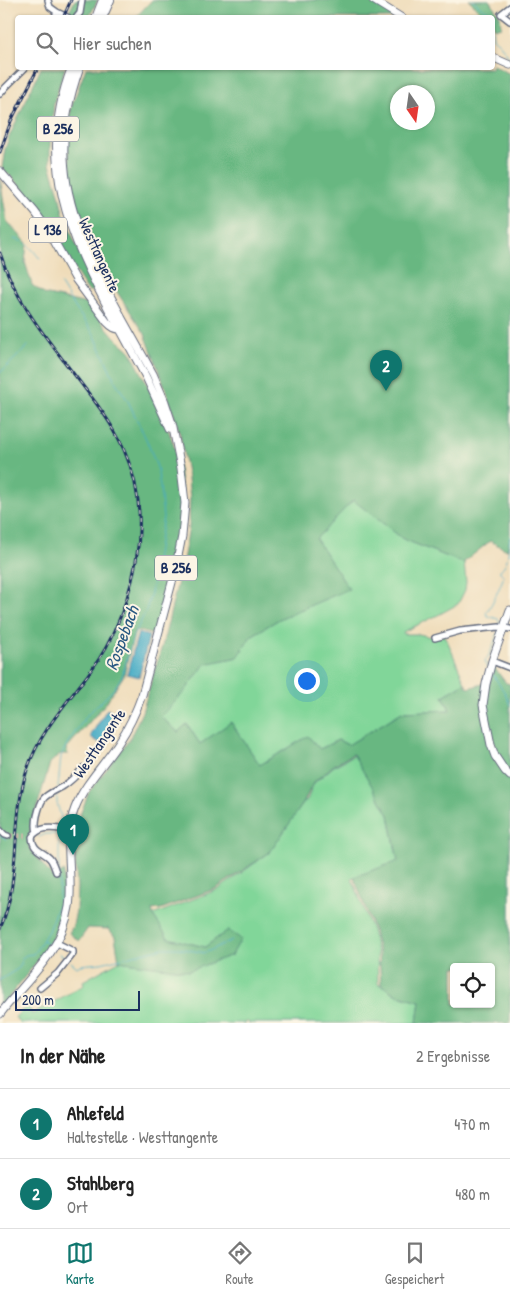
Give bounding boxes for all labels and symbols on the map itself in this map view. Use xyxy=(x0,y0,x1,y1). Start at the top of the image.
north arrow xyxy=(390,85,435,130)
road number: B 256 xyxy=(37,116,79,142)
street label: Westtangente xyxy=(74,214,126,296)
road number: L 136 xyxy=(29,218,67,242)
pin: 2 xyxy=(370,350,402,391)
road number: B 256 xyxy=(155,556,197,580)
water label: Rospebach xyxy=(98,601,145,673)
your location xyxy=(294,668,320,694)
street label: Westtangente xyxy=(68,703,131,782)
pin: 1 xyxy=(57,814,89,855)
scale bar xyxy=(15,988,140,1011)

